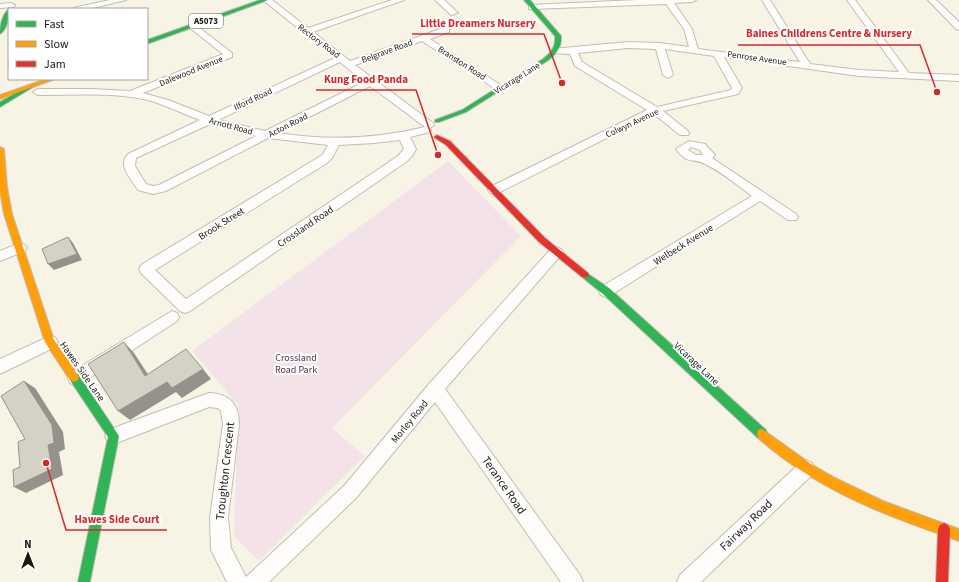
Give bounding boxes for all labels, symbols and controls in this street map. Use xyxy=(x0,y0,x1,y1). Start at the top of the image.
legend xyxy=(8,8,148,80)
callout: Little Dreamers Nursery xyxy=(412,11,544,34)
road number: A5073 xyxy=(189,14,223,28)
text: Fast xyxy=(44,16,64,33)
text: Little Dreamers Nursery xyxy=(420,16,536,31)
street label: Rectory Road xyxy=(295,21,343,62)
callout: Baines Childrens Centre & Nursery xyxy=(738,22,920,45)
text: Baines Childrens Centre & Nursery xyxy=(746,26,912,41)
text: Slow xyxy=(44,36,69,53)
street label: Belgrave Road xyxy=(360,36,415,67)
street label: Branston Road xyxy=(435,43,488,84)
street label: Penrose Avenue xyxy=(726,48,788,69)
street label: Dalewood Avenue xyxy=(157,53,225,90)
text: Jam xyxy=(44,56,66,73)
street label: Vicarage Lane xyxy=(492,59,543,98)
callout: Kung Food Panda xyxy=(316,67,416,90)
text: Kung Food Panda xyxy=(324,72,408,87)
street label: Ilford Road xyxy=(232,85,275,114)
street label: Colwyn Avenue xyxy=(603,105,661,141)
street label: Acton Road xyxy=(266,110,310,141)
street label: Arnott Road xyxy=(208,114,254,139)
street label: Crossland Road xyxy=(275,203,336,251)
street label: Brook Street xyxy=(196,204,248,244)
street label: Welbeck Avenue xyxy=(651,221,716,269)
street label: Hawes Side Lane xyxy=(56,339,108,404)
street label: Vicarage Lane xyxy=(670,339,722,389)
park label: Crossland Road Park xyxy=(275,351,317,377)
street label: Morley Road xyxy=(388,397,432,446)
street label: Troughton Crescent xyxy=(212,421,239,521)
street label: Terance Road xyxy=(477,453,530,518)
street label: Fairway Road xyxy=(716,496,776,555)
callout: Hawes Side Court xyxy=(66,507,167,530)
text: Hawes Side Court xyxy=(74,512,160,527)
north arrow xyxy=(8,534,48,574)
text: N xyxy=(24,537,32,552)

